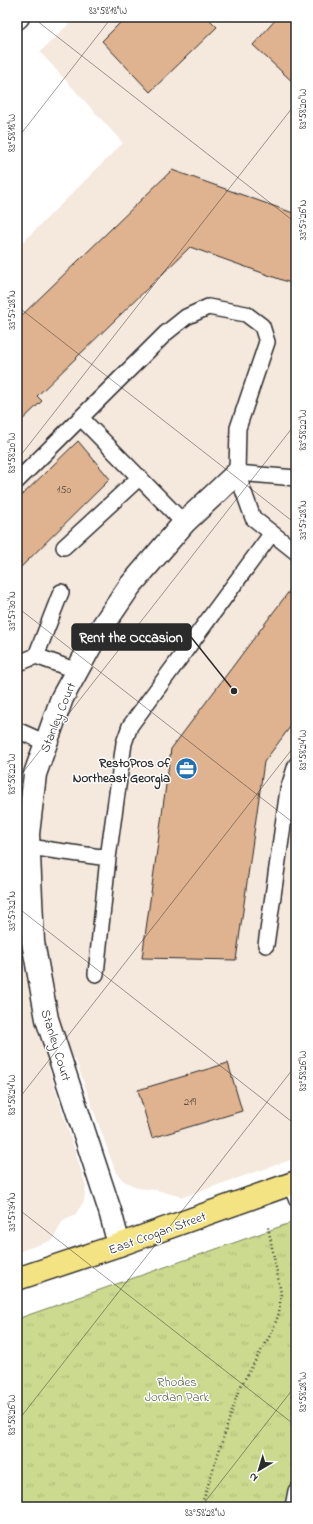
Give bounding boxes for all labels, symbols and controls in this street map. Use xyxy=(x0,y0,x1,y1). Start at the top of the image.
text: 83°58'18"W xyxy=(89,4,127,19)
text: 83°58'20"W xyxy=(296,89,311,129)
text: 83°58'18"W xyxy=(5,114,20,152)
text: 33°57'26"N xyxy=(296,200,311,240)
text: 33°57'28"N xyxy=(5,290,20,330)
text: 83°58'22"W xyxy=(296,409,311,451)
text: 83°58'20"W xyxy=(5,433,20,473)
house number: 150 xyxy=(57,482,72,498)
text: 33°57'28"N xyxy=(296,500,311,540)
text: 33°57'30"N xyxy=(5,591,20,631)
callout: Rent the Occasion xyxy=(72,624,191,650)
text: Rent the Occasion xyxy=(78,628,183,649)
street label: Stanley Court xyxy=(36,679,82,756)
text: 83°58'24"W xyxy=(296,730,311,770)
text: 83°58'22"W xyxy=(5,753,20,795)
place label: RestoPros of Northeast Georgia xyxy=(73,754,171,790)
office icon: RestoPros of Northeast Georgia xyxy=(173,756,199,782)
text: 33°57'32"N xyxy=(5,891,20,931)
street label: Stanley Court xyxy=(35,1007,76,1085)
text: 83°58'26"W xyxy=(296,1050,311,1091)
text: 83°58'24"W xyxy=(5,1075,20,1115)
house number: 219 xyxy=(184,1094,197,1110)
text: 33°57'34"N xyxy=(5,1192,20,1232)
street label: East Crogan Street xyxy=(106,1207,210,1261)
text: 83°58'28"W xyxy=(296,1372,311,1412)
park label: Rhodes Jordan Park xyxy=(145,1373,210,1407)
text: 83°58'26"W xyxy=(5,1394,20,1435)
north arrow xyxy=(239,1450,279,1490)
text: N xyxy=(246,1468,261,1486)
text: 83°58'28"W xyxy=(185,1506,225,1521)

